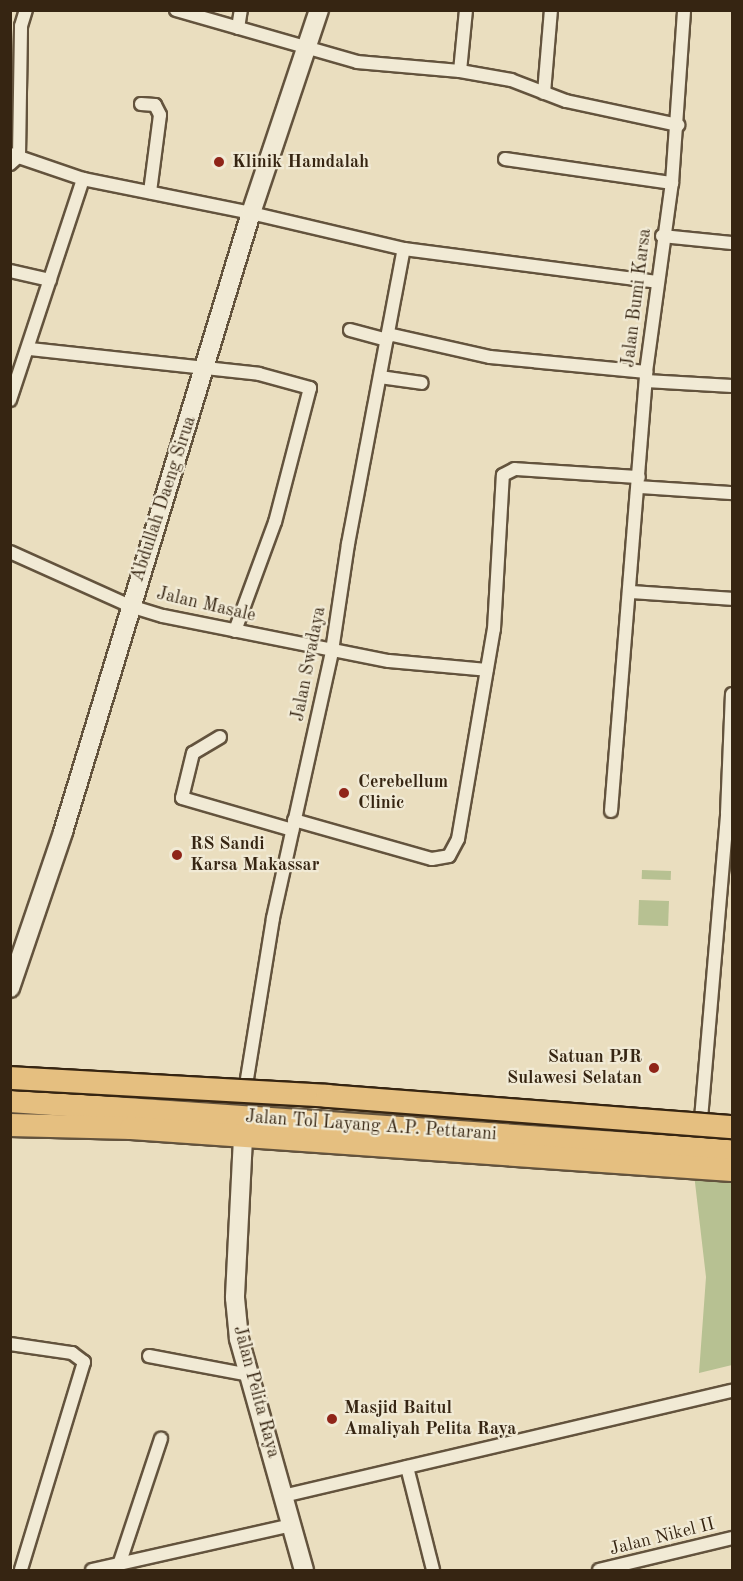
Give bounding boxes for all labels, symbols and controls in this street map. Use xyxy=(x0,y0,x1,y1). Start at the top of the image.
place label: Klinik Hamdalah xyxy=(232,151,369,173)
marker: Klinik Hamdalah xyxy=(210,153,228,171)
street label: Jalan Bumi Karsa xyxy=(618,227,656,369)
street label: Abdullah Daeng Sirua xyxy=(127,413,201,585)
street label: Jalan Masale xyxy=(154,583,258,627)
street label: Jalan Swadaya xyxy=(287,605,331,723)
place label: Cerebellum Clinic xyxy=(358,772,448,814)
marker: Cerebellum Clinic xyxy=(335,784,353,802)
place label: RS Sandi Karsa Makassar xyxy=(190,834,320,876)
marker: RS Sandi Karsa Makassar xyxy=(168,846,186,864)
place label: Satuan PJR Sulawesi Selatan xyxy=(507,1047,642,1090)
marker: Satuan PJR Sulawesi Selatan xyxy=(647,1061,661,1075)
street label: Jalan Tol Layang A.P. Pettarani xyxy=(245,1106,497,1146)
street label: Jalan Pelita Raya xyxy=(228,1324,284,1460)
place label: Masjid Baitul Amaliyah Pelita Raya xyxy=(344,1398,516,1440)
marker: Masjid Baitul Amaliyah Pelita Raya xyxy=(325,1412,339,1426)
street label: Jalan Nikel II xyxy=(607,1514,717,1560)

